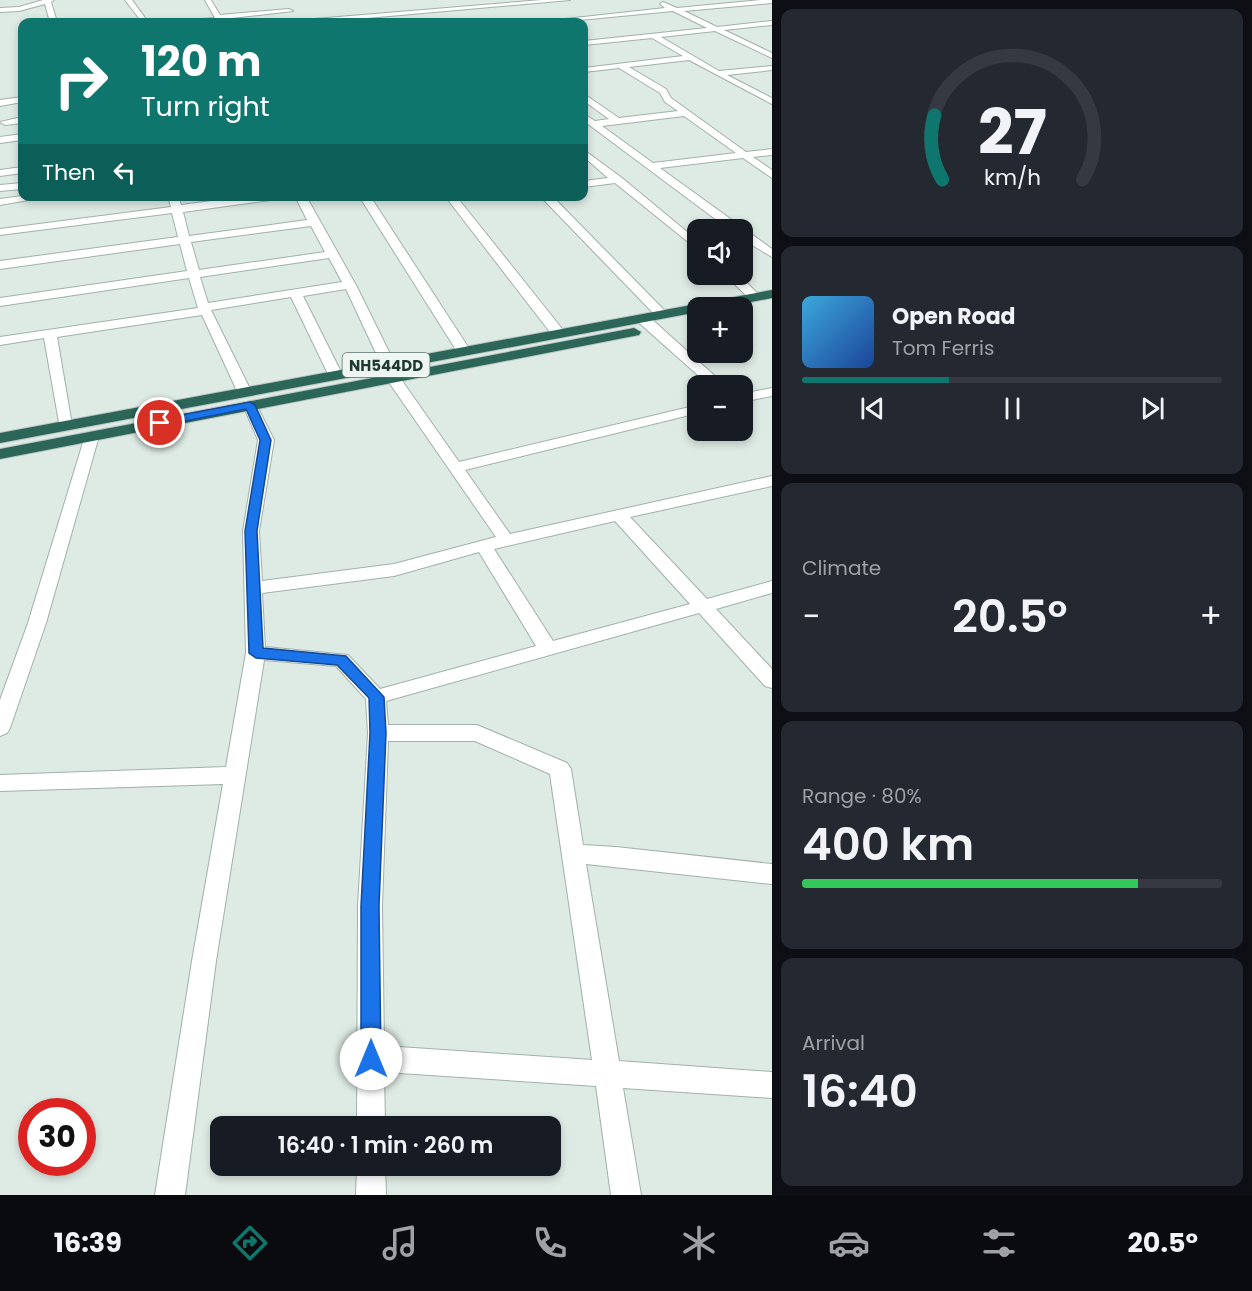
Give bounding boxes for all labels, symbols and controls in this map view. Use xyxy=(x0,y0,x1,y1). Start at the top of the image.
text: 120 m xyxy=(141,32,262,91)
icon: right xyxy=(42,42,120,120)
text: Turn right xyxy=(141,88,270,125)
text: 27 xyxy=(977,88,1047,176)
icon: left xyxy=(108,156,141,189)
text: Then xyxy=(42,157,96,188)
text: km/h xyxy=(983,162,1041,193)
map controls xyxy=(687,219,753,441)
button: sound xyxy=(687,219,753,285)
button: + xyxy=(687,297,753,363)
text: Open Road xyxy=(892,301,1016,332)
text: Tom Ferris xyxy=(892,334,994,362)
road number: NH544DD xyxy=(342,353,430,377)
button: − xyxy=(687,375,753,441)
icon: previous xyxy=(856,392,889,425)
icon: pause xyxy=(996,392,1029,425)
icon: next xyxy=(1136,392,1169,425)
pin xyxy=(134,397,185,448)
icon: arrive xyxy=(143,406,176,439)
text: Climate xyxy=(802,554,881,582)
text: 20.5° xyxy=(952,585,1068,648)
text: − xyxy=(802,593,820,640)
text: + xyxy=(1199,593,1222,640)
text: Range · 80% xyxy=(802,782,922,810)
text: 400 km xyxy=(802,813,974,876)
position arrow xyxy=(339,1027,403,1091)
text: Arrival xyxy=(802,1029,865,1057)
text: 16:40 xyxy=(802,1060,918,1123)
speed limit sign: 30 xyxy=(18,1098,96,1176)
text: 16:40 · 1 min · 260 m xyxy=(278,1130,493,1161)
icon: directions xyxy=(229,1222,271,1264)
icon: music xyxy=(379,1222,421,1264)
icon: phone xyxy=(529,1222,571,1264)
icon: climate xyxy=(678,1222,720,1264)
icon: car xyxy=(828,1222,870,1264)
icon: filters xyxy=(978,1222,1020,1264)
text: 16:39 xyxy=(54,1224,122,1261)
text: 20.5° xyxy=(1127,1224,1198,1261)

